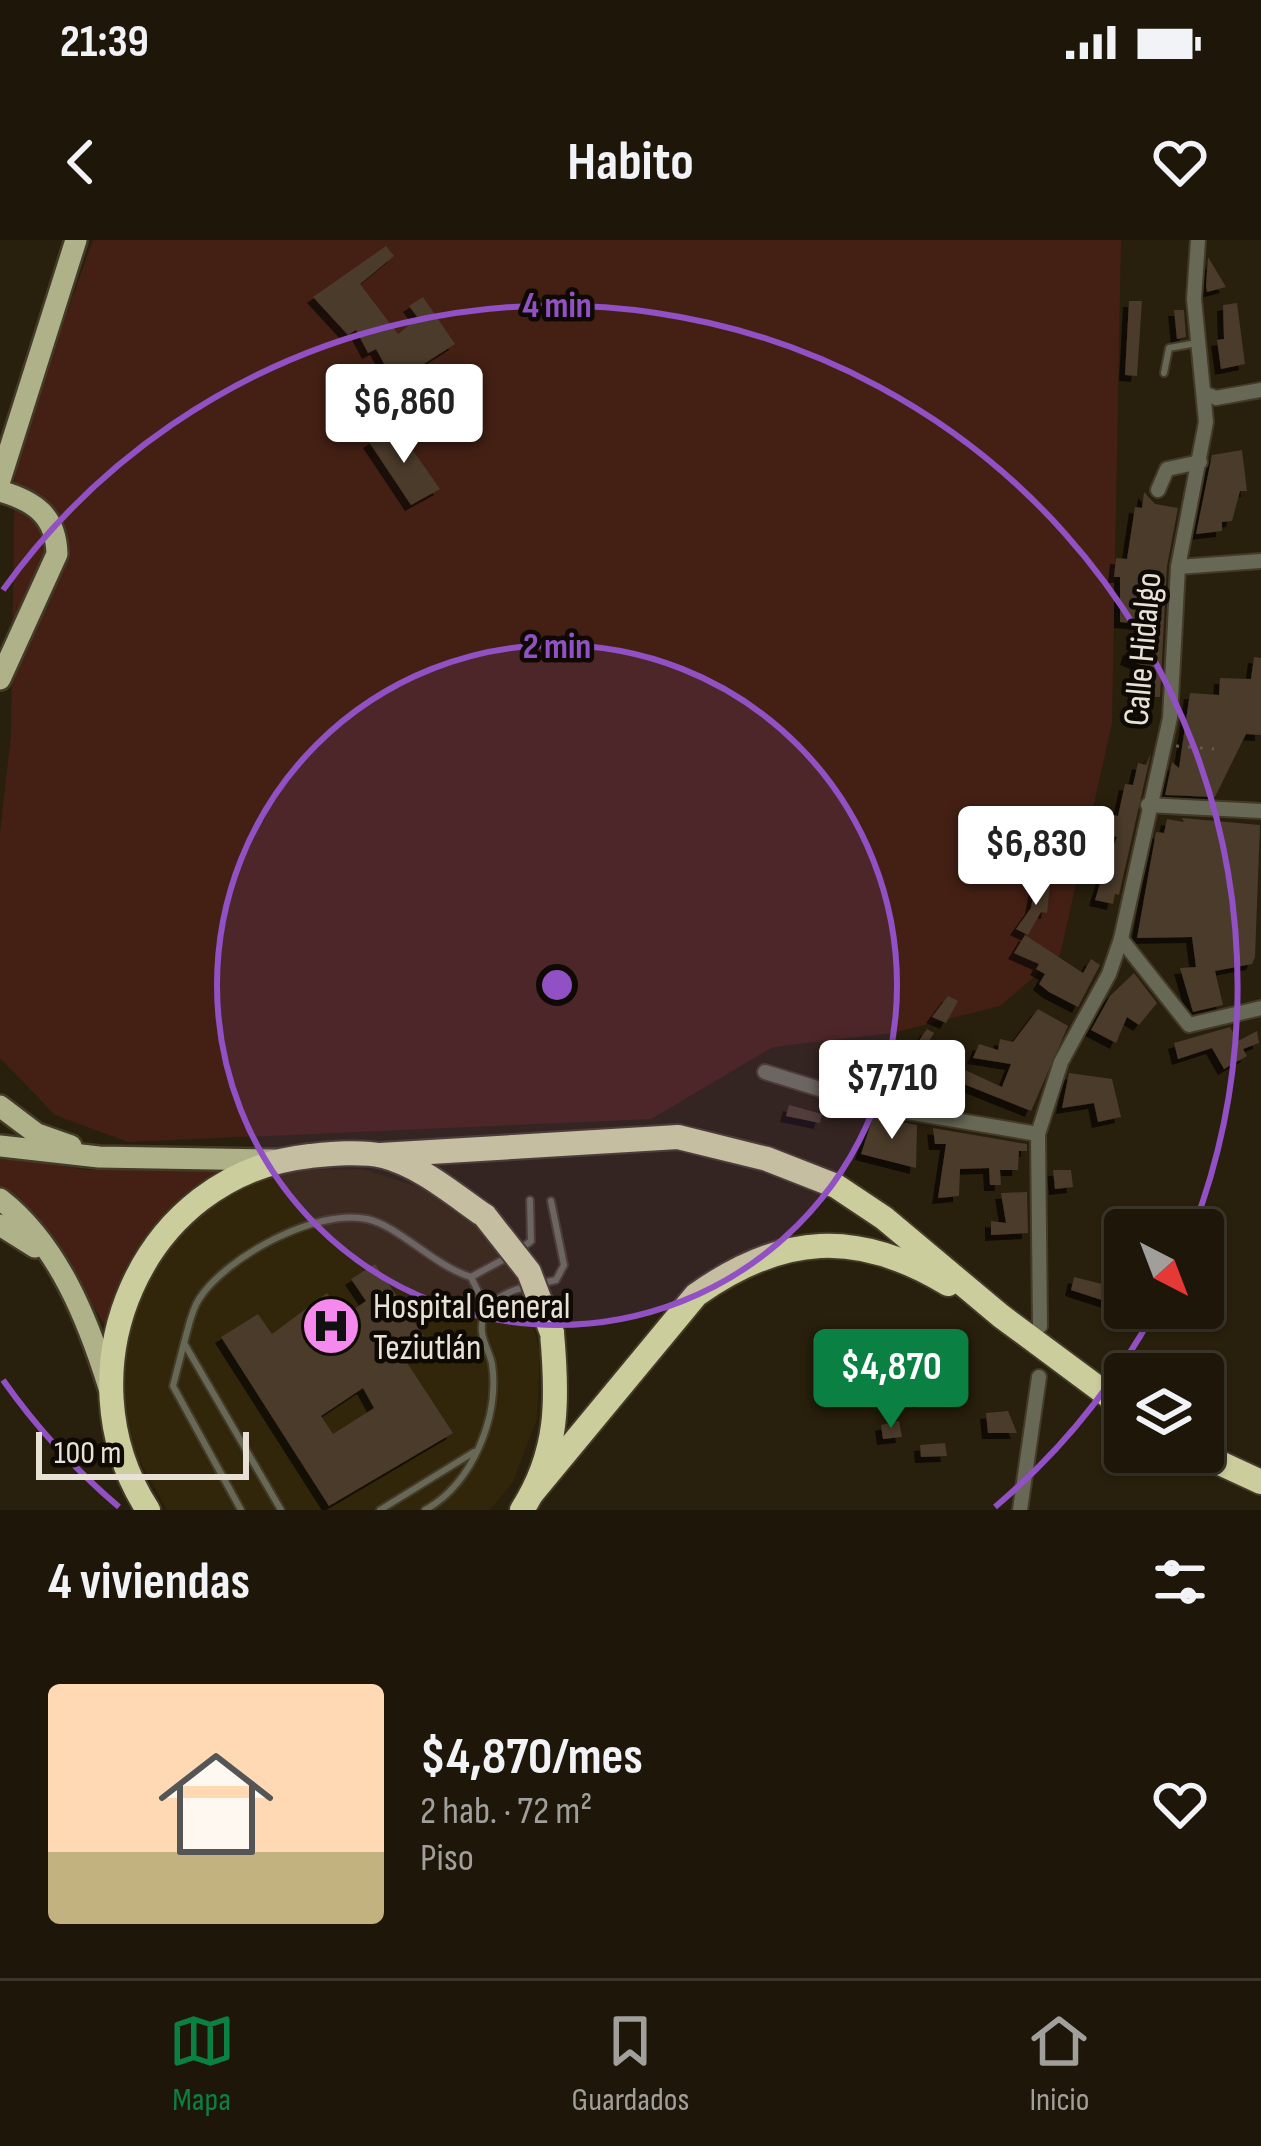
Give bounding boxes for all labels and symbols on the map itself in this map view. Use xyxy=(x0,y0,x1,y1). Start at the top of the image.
text: 4 min xyxy=(522,285,592,328)
pin: $6,860 xyxy=(306,364,502,466)
street label: Calle Hidalgo xyxy=(1115,571,1172,728)
text: 2 min xyxy=(523,626,591,669)
pin: $6,830 xyxy=(938,806,1134,908)
centre of rings xyxy=(536,964,578,1006)
pin: $7,710 xyxy=(794,1040,990,1142)
north arrow xyxy=(1104,1209,1224,1329)
place label: Hospital General Teziutlán xyxy=(373,1286,571,1370)
hospital icon: Hospital General Teziutlán xyxy=(300,1295,362,1357)
pin: $4,870 xyxy=(793,1329,989,1431)
scale bar xyxy=(36,1426,249,1479)

